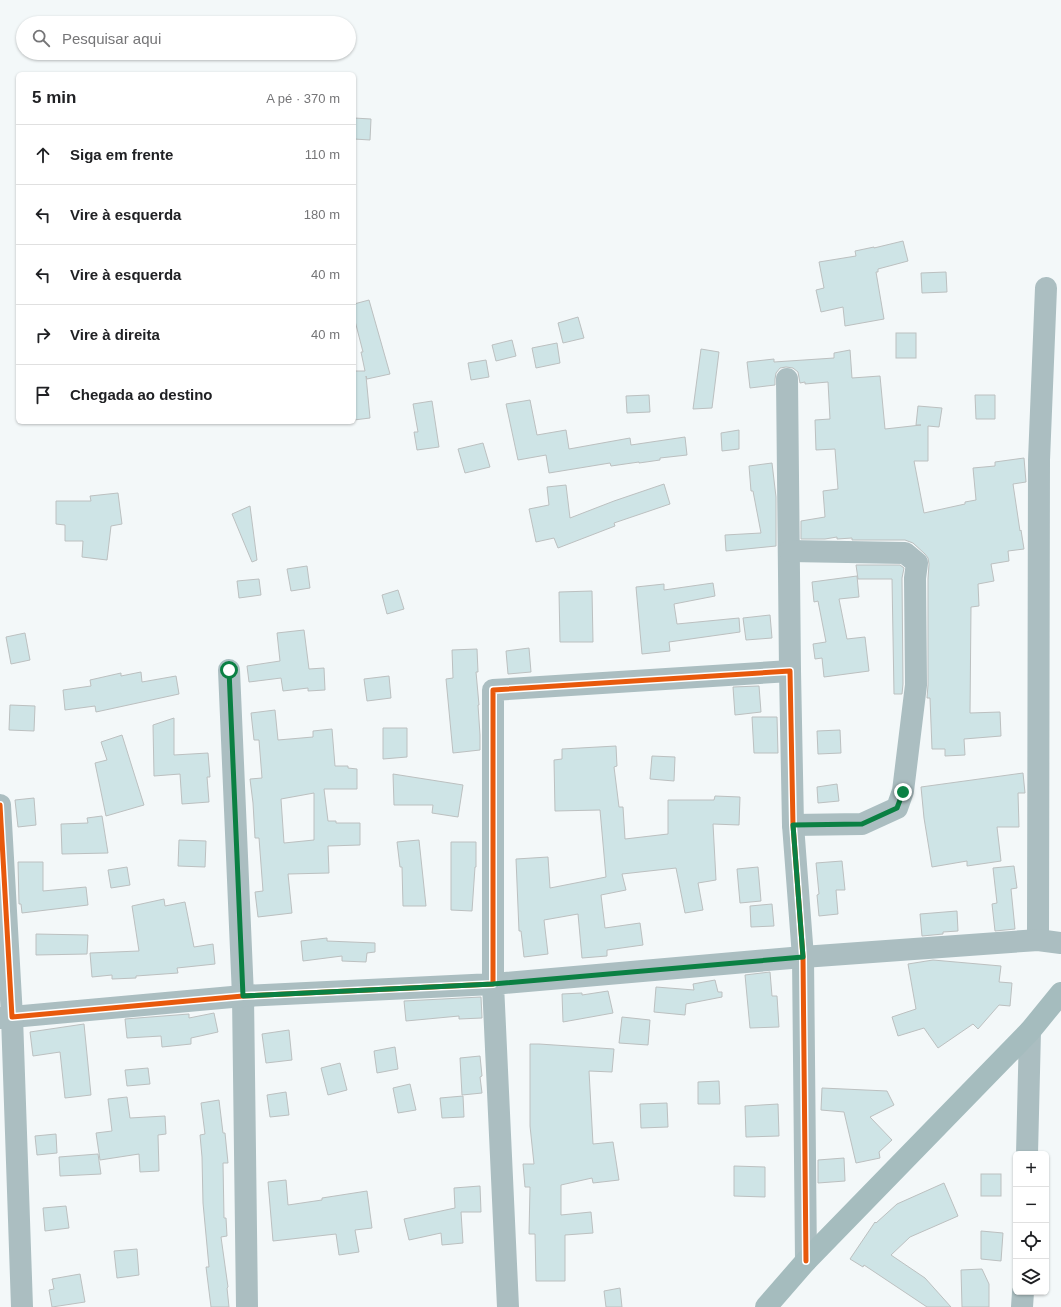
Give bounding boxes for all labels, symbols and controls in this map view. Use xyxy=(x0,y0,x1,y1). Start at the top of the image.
search box xyxy=(16,16,356,60)
icon: search xyxy=(30,27,52,49)
text: Pesquisar aqui xyxy=(62,30,161,47)
text: 5 min xyxy=(32,88,76,107)
text: A pé · 370 m xyxy=(266,91,340,106)
icon: ahead xyxy=(32,144,54,166)
text: Siga em frente xyxy=(70,146,173,163)
text: 110 m xyxy=(305,147,340,162)
icon: left xyxy=(32,204,54,226)
text: Vire à esquerda xyxy=(70,206,181,223)
text: 180 m xyxy=(304,207,340,222)
icon: left xyxy=(32,264,54,286)
text: Vire à esquerda xyxy=(70,266,181,283)
text: 40 m xyxy=(311,267,340,282)
icon: right xyxy=(32,324,54,346)
text: Vire à direita xyxy=(70,326,160,343)
text: 40 m xyxy=(311,327,340,342)
icon: arrive xyxy=(32,384,54,406)
text: Chegada ao destino xyxy=(70,386,213,403)
route start xyxy=(220,661,238,679)
route end xyxy=(894,783,912,801)
map controls xyxy=(1013,1151,1049,1295)
button: + xyxy=(1013,1151,1049,1187)
button: − xyxy=(1013,1187,1049,1223)
button: locate xyxy=(1013,1223,1049,1259)
button: layers xyxy=(1013,1259,1049,1295)

